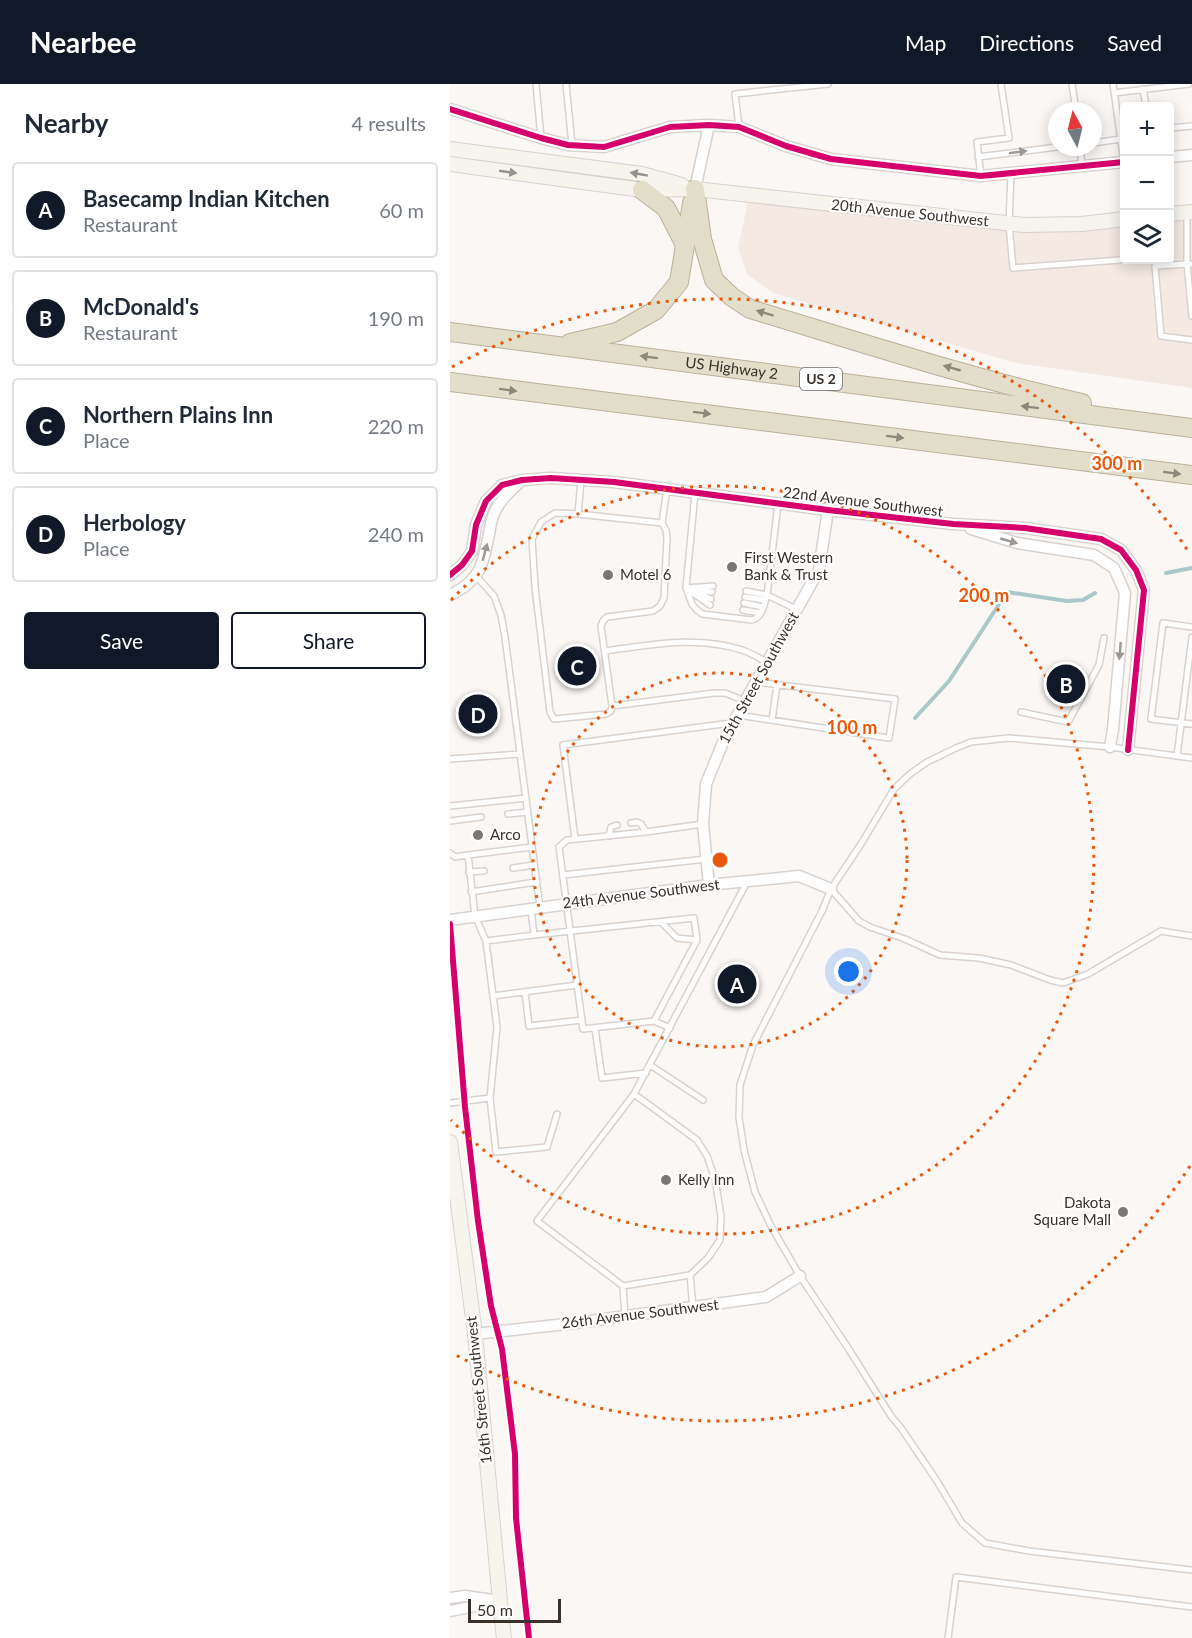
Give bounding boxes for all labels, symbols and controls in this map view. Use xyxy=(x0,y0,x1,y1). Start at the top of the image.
text: Nearbee xyxy=(30,25,137,59)
text: Map xyxy=(905,30,946,55)
text: Directions xyxy=(979,30,1074,55)
text: Saved xyxy=(1107,30,1162,55)
north arrow xyxy=(1048,102,1102,156)
map controls xyxy=(1120,102,1174,264)
button: + xyxy=(1120,102,1174,156)
text: Nearby xyxy=(24,107,109,139)
text: 4 results xyxy=(351,111,426,135)
one-way arrow xyxy=(1008,147,1027,156)
button: − xyxy=(1120,156,1174,210)
one-way arrow xyxy=(499,168,518,177)
one-way arrow xyxy=(629,169,648,178)
text: Basecamp Indian Kitchen xyxy=(83,185,330,212)
street label: 20th Avenue Southwest xyxy=(831,195,990,229)
text: A xyxy=(39,198,52,222)
text: 60 m xyxy=(379,198,424,222)
button: layers xyxy=(1120,210,1174,264)
text: Restaurant xyxy=(83,212,178,236)
text: McDonald's xyxy=(83,293,199,320)
text: B xyxy=(39,306,52,330)
text: 190 m xyxy=(368,306,424,330)
one-way arrow xyxy=(756,308,774,317)
text: Restaurant xyxy=(83,320,178,344)
one-way arrow xyxy=(639,352,658,362)
street label: US Highway 2 xyxy=(684,353,779,382)
one-way arrow xyxy=(943,363,961,372)
road number: US 2 xyxy=(800,368,842,390)
one-way arrow xyxy=(499,385,518,394)
text: Northern Plains Inn xyxy=(83,401,273,428)
one-way arrow xyxy=(1020,402,1039,411)
one-way arrow xyxy=(692,409,711,418)
text: C xyxy=(39,414,52,438)
text: 220 m xyxy=(368,414,424,438)
text: Place xyxy=(83,428,130,452)
one-way arrow xyxy=(886,433,905,442)
text: 300 m xyxy=(1092,452,1142,474)
one-way arrow xyxy=(1162,468,1181,477)
street label: 22nd Avenue Southwest xyxy=(782,482,945,520)
text: Herbology xyxy=(83,509,186,536)
text: D xyxy=(38,522,53,546)
text: 240 m xyxy=(368,522,424,546)
text: Place xyxy=(83,536,130,560)
one-way arrow xyxy=(1000,537,1018,546)
one-way arrow xyxy=(481,543,490,561)
place label: First Western Bank & Trust xyxy=(744,548,833,583)
marker: First Western Bank & Trust xyxy=(725,560,739,574)
place label: Motel 6 xyxy=(620,565,672,583)
marker: Motel 6 xyxy=(601,568,615,582)
text: 200 m xyxy=(959,584,1009,606)
street label: 15th Street Southwest xyxy=(714,608,802,747)
button: Save xyxy=(24,612,219,669)
button: Share xyxy=(231,612,426,669)
one-way arrow xyxy=(1115,641,1125,660)
pin: C xyxy=(558,644,596,688)
pin: B xyxy=(1046,662,1086,706)
pin: D xyxy=(459,692,498,736)
text: 100 m xyxy=(827,716,877,738)
place label: Arco xyxy=(490,825,521,843)
marker: Arco xyxy=(471,828,485,842)
centre of rings xyxy=(710,850,730,870)
street label: 24th Avenue Southwest xyxy=(561,874,721,912)
your location xyxy=(834,957,863,986)
pin: A xyxy=(718,962,756,1006)
place label: Kelly Inn xyxy=(678,1170,734,1188)
marker: Kelly Inn xyxy=(659,1173,673,1187)
place label: Dakota Square Mall xyxy=(1034,1193,1111,1228)
marker: Dakota Square Mall xyxy=(1116,1205,1130,1219)
street label: 26th Avenue Southwest xyxy=(560,1294,720,1332)
street label: 16th Street Southwest xyxy=(461,1315,495,1465)
scale bar xyxy=(468,1596,561,1624)
text: 50 m xyxy=(477,1600,513,1619)

